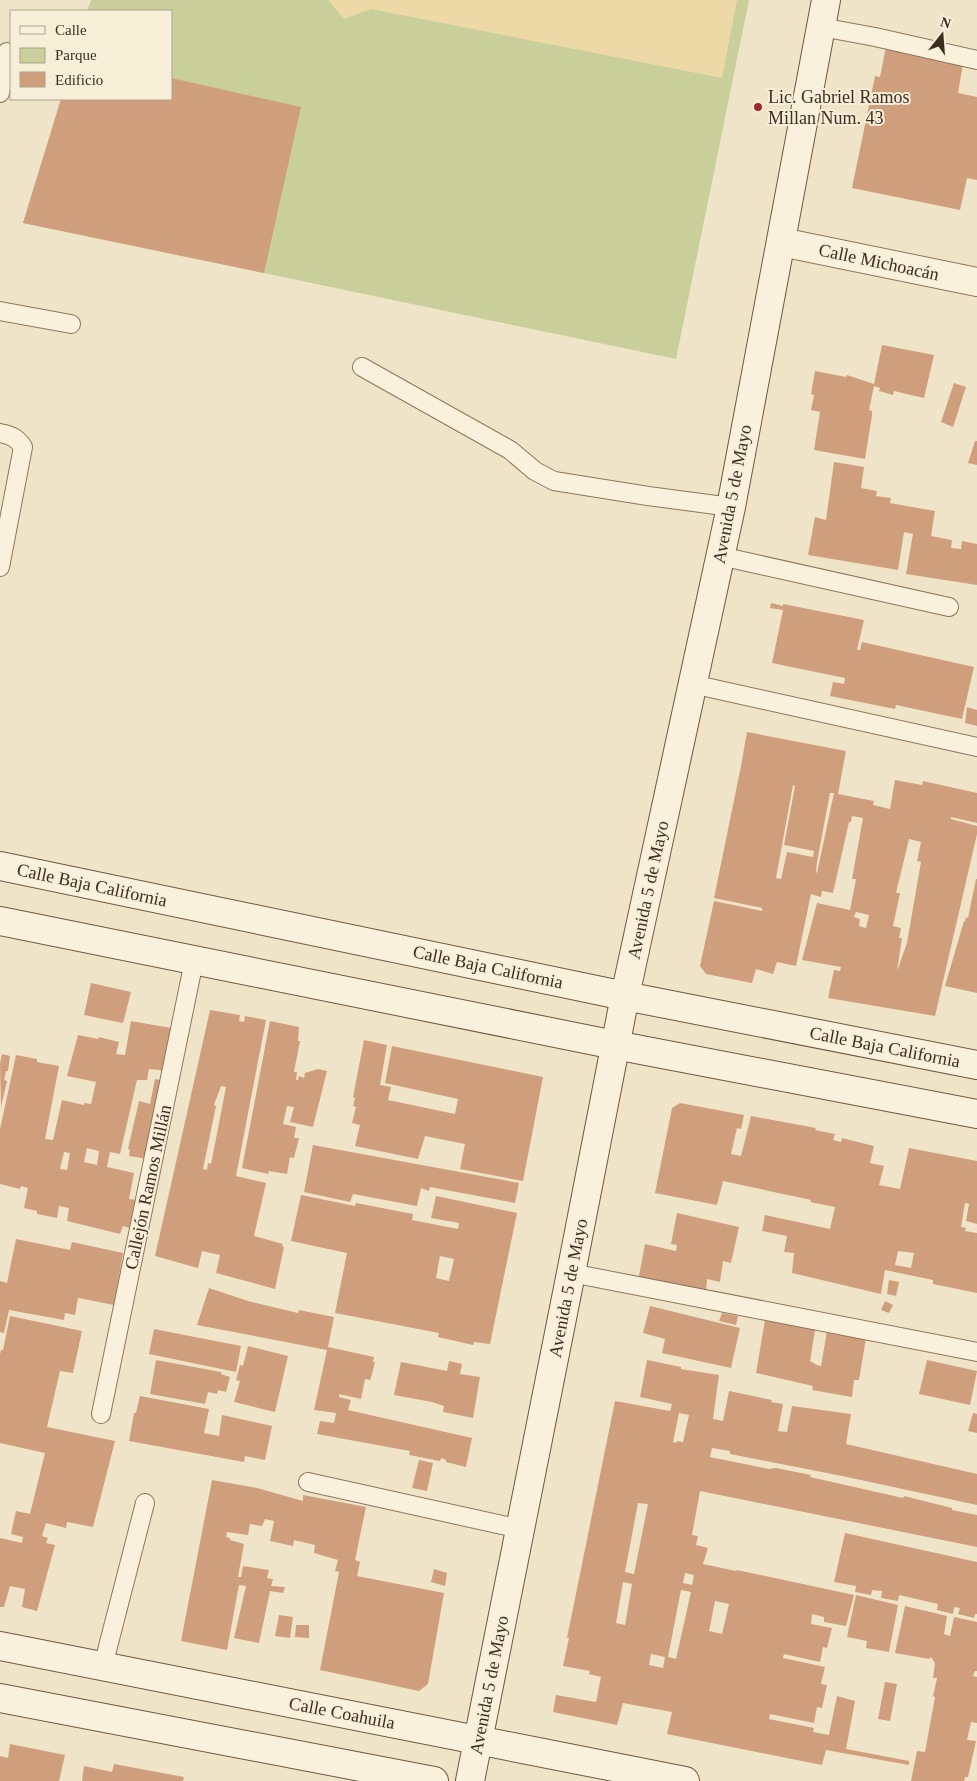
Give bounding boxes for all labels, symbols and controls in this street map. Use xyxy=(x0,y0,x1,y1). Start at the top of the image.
legend xyxy=(10,10,172,100)
north arrow xyxy=(917,10,967,60)
text: N xyxy=(939,14,953,32)
text: Calle xyxy=(55,22,87,38)
text: Parque xyxy=(55,47,97,63)
text: Edificio xyxy=(55,72,103,88)
place label: Lic. Gabriel Ramos Millan Num. 43 xyxy=(768,87,909,128)
marker: Lic. Gabriel Ramos Millan Num. 43 xyxy=(752,101,764,113)
street label: Calle Michoacán xyxy=(817,239,941,285)
street label: Avenida 5 de Mayo xyxy=(709,423,755,565)
street label: Avenida 5 de Mayo xyxy=(624,819,672,961)
street label: Calle Baja California xyxy=(15,859,169,911)
street label: Calle Baja California xyxy=(411,941,565,993)
street label: Calle Baja California xyxy=(808,1023,962,1071)
street label: Callejón Ramos Millán xyxy=(121,1103,175,1271)
street label: Avenida 5 de Mayo xyxy=(545,1217,591,1359)
street label: Avenida 5 de Mayo xyxy=(466,1614,512,1756)
street label: Calle Coahuila xyxy=(287,1693,397,1733)

